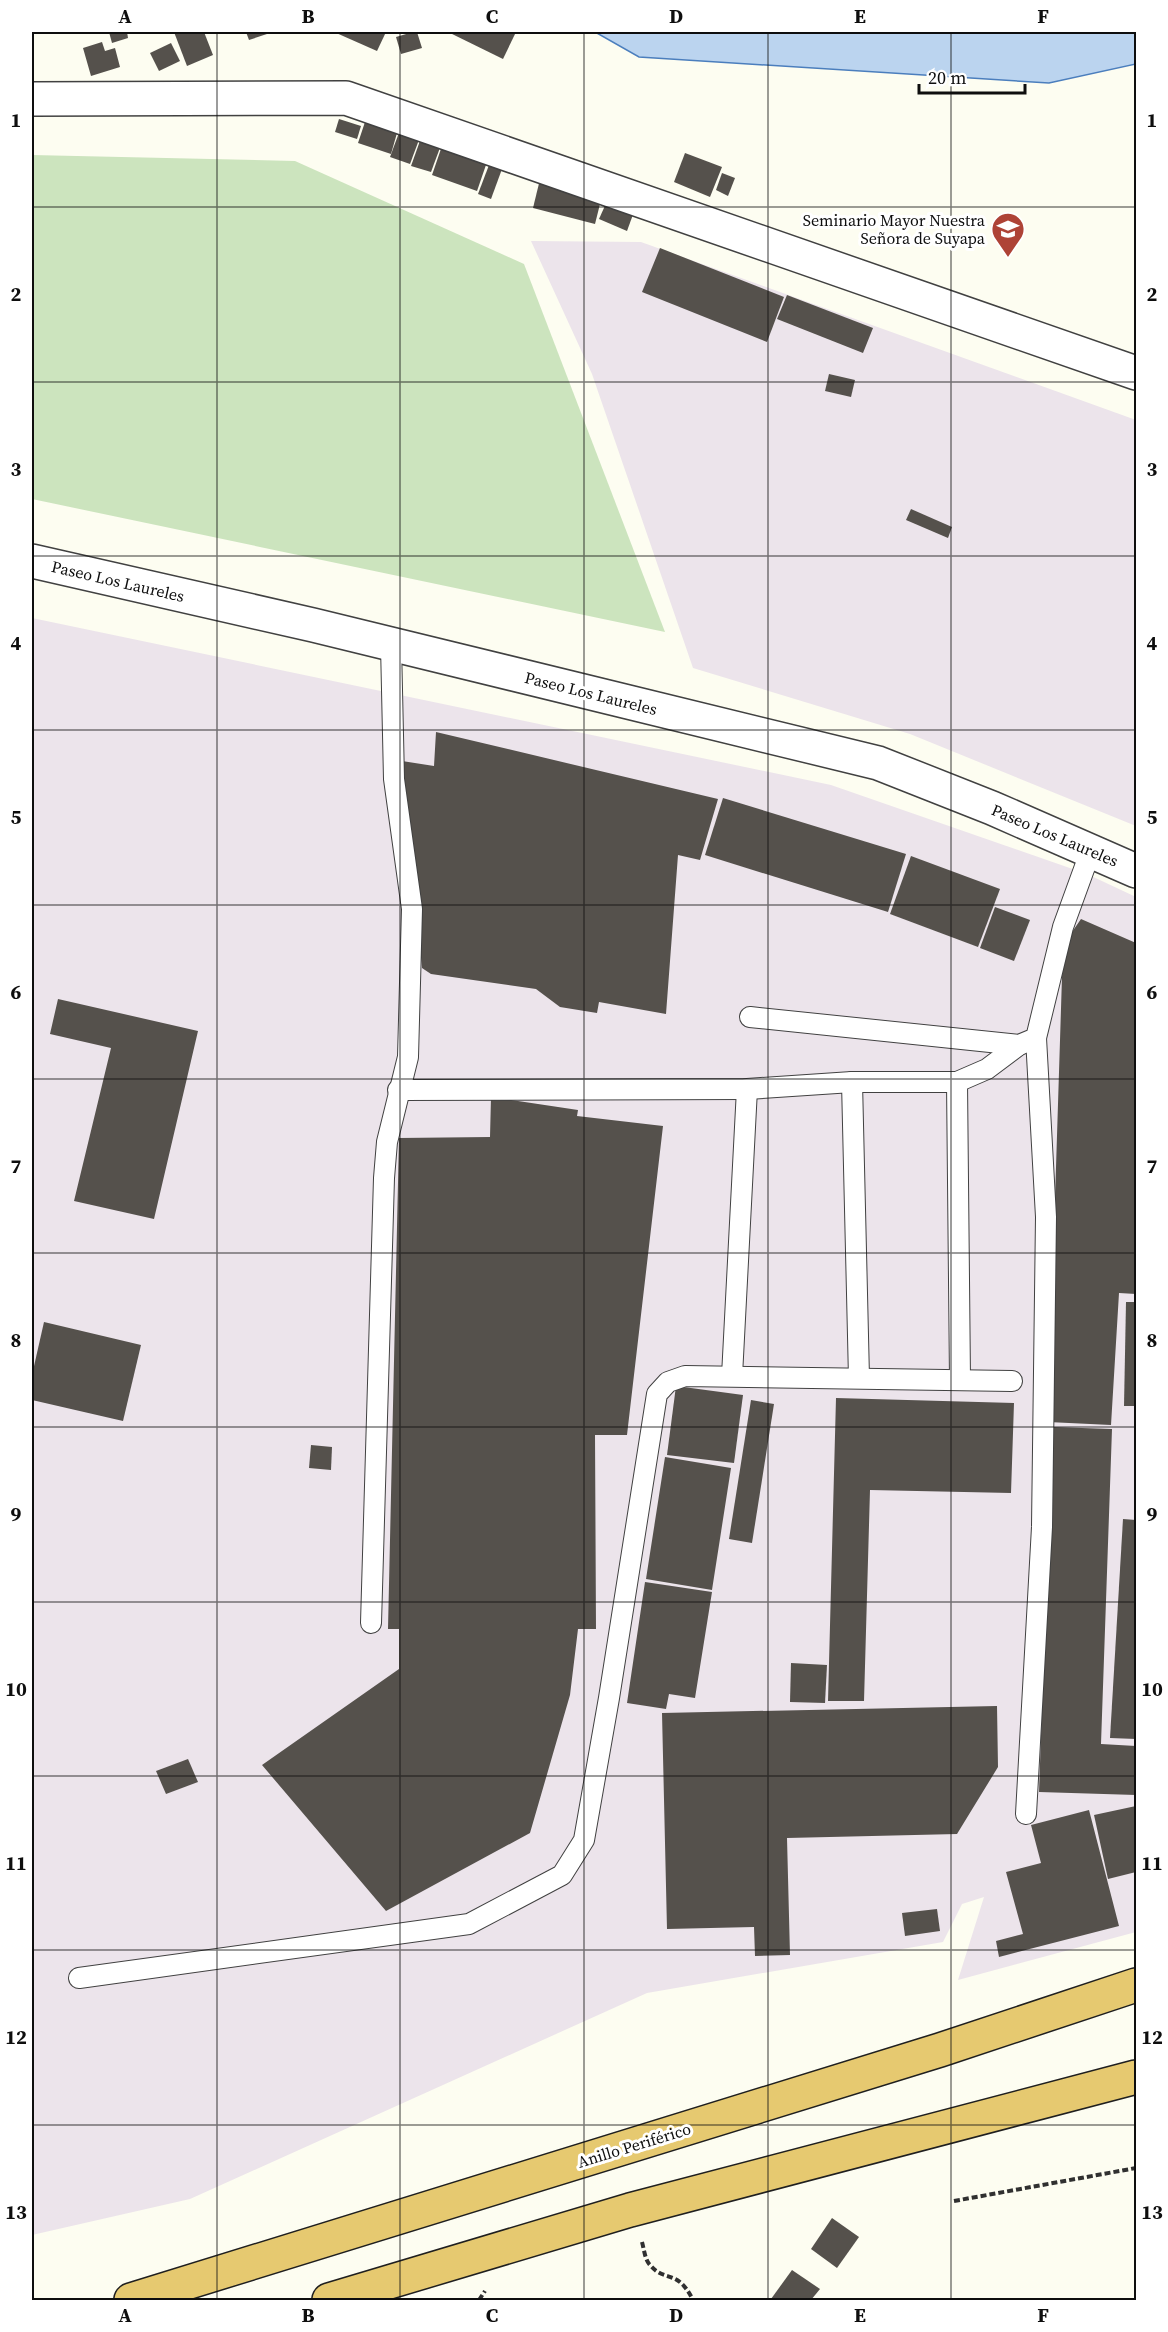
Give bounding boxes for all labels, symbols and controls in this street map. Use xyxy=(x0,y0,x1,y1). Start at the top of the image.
text: A xyxy=(118,2,132,30)
text: B xyxy=(301,2,315,30)
text: C xyxy=(486,2,498,30)
text: D xyxy=(669,2,683,30)
text: E xyxy=(854,2,866,30)
text: F xyxy=(1037,2,1049,30)
scale bar xyxy=(919,57,1026,95)
text: 20 m xyxy=(928,65,966,90)
text: 1 xyxy=(11,106,21,134)
text: 1 xyxy=(1147,106,1157,134)
place label: Seminario Mayor Nuestra Señora de Suyapa xyxy=(803,209,986,249)
school or university icon: Seminario Mayor Nuestra Señora de Suyapa xyxy=(990,211,1026,258)
text: 2 xyxy=(11,280,22,308)
text: 2 xyxy=(1147,280,1158,308)
text: 3 xyxy=(11,455,22,483)
text: 3 xyxy=(1147,455,1158,483)
street label: Paseo Los Laureles xyxy=(49,555,187,607)
text: 4 xyxy=(11,629,22,657)
text: 4 xyxy=(1147,629,1158,657)
street label: Paseo Los Laureles xyxy=(523,666,660,720)
street label: Paseo Los Laureles xyxy=(988,798,1122,872)
text: 5 xyxy=(11,803,22,831)
text: 5 xyxy=(1147,803,1158,831)
text: 6 xyxy=(11,978,22,1006)
text: 6 xyxy=(1147,978,1158,1006)
text: 7 xyxy=(11,1152,22,1180)
text: 7 xyxy=(1147,1152,1158,1180)
text: 8 xyxy=(11,1326,21,1354)
text: 8 xyxy=(1147,1326,1157,1354)
text: 9 xyxy=(11,1500,22,1528)
text: 9 xyxy=(1147,1500,1158,1528)
text: 10 xyxy=(5,1675,27,1703)
text: 10 xyxy=(1141,1675,1163,1703)
text: 11 xyxy=(5,1849,27,1877)
text: 11 xyxy=(1141,1849,1163,1877)
text: 12 xyxy=(5,2023,27,2051)
text: 12 xyxy=(1141,2023,1163,2051)
street label: Anillo Periférico xyxy=(575,2117,694,2173)
text: 13 xyxy=(5,2198,27,2226)
text: 13 xyxy=(1141,2198,1163,2226)
text: A xyxy=(118,2301,132,2329)
text: B xyxy=(301,2301,315,2329)
text: C xyxy=(486,2301,498,2329)
text: D xyxy=(669,2301,683,2329)
text: E xyxy=(854,2301,866,2329)
text: F xyxy=(1037,2301,1049,2329)

